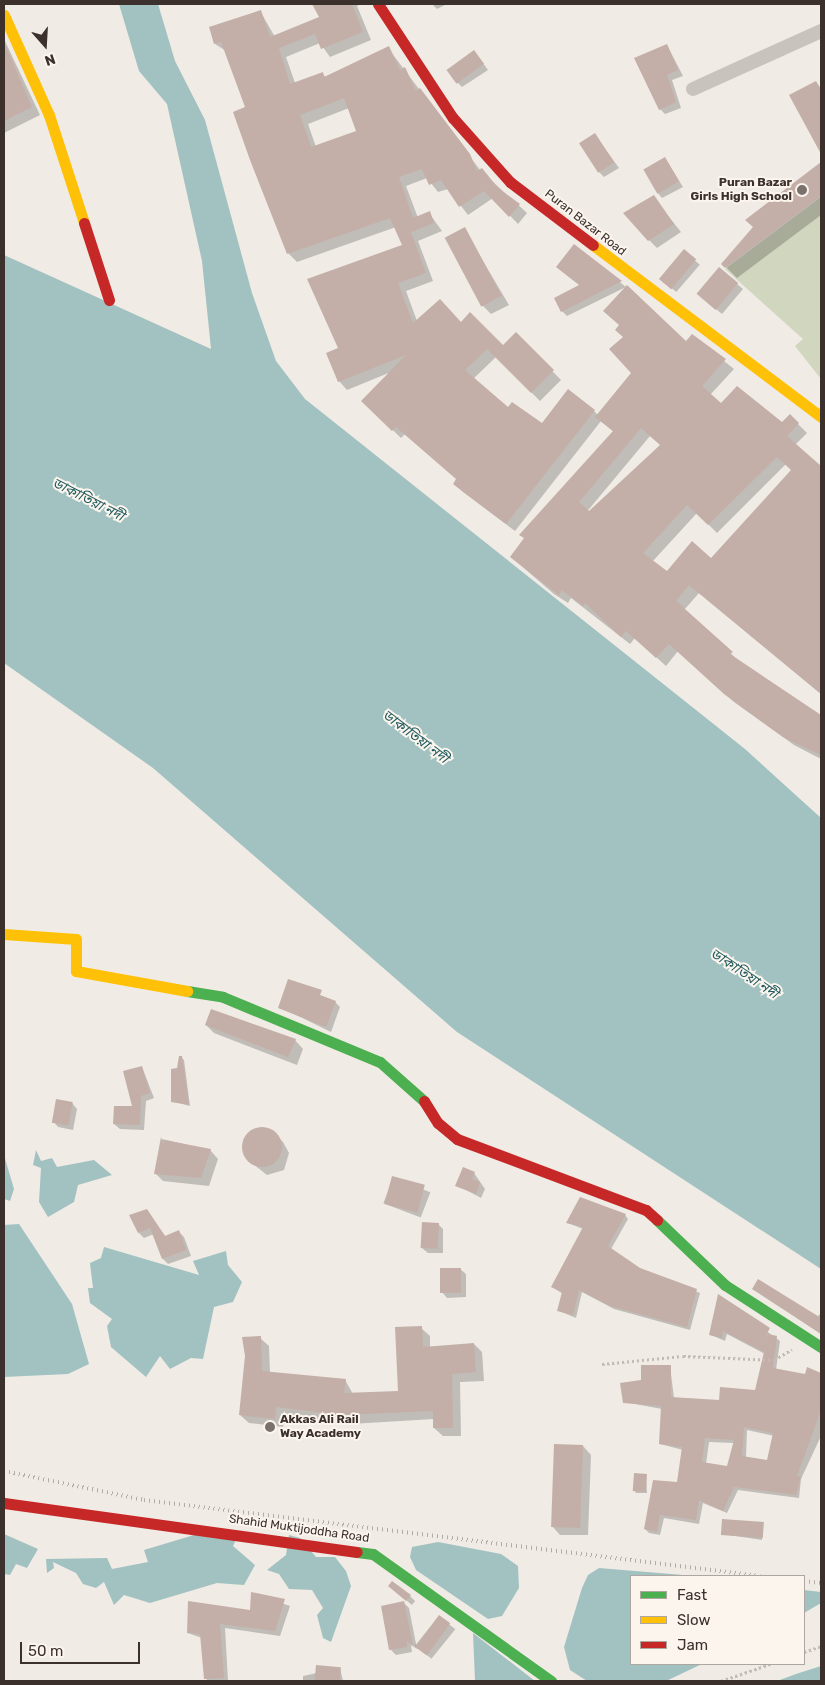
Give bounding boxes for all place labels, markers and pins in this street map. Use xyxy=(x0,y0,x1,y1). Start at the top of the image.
place label: Puran Bazar Girls High School xyxy=(691,176,792,204)
marker: Puran Bazar Girls High School xyxy=(796,184,808,196)
place label: Akkas Ali Rail Way Academy xyxy=(280,1413,362,1441)
marker: Akkas Ali Rail Way Academy xyxy=(264,1421,276,1433)

